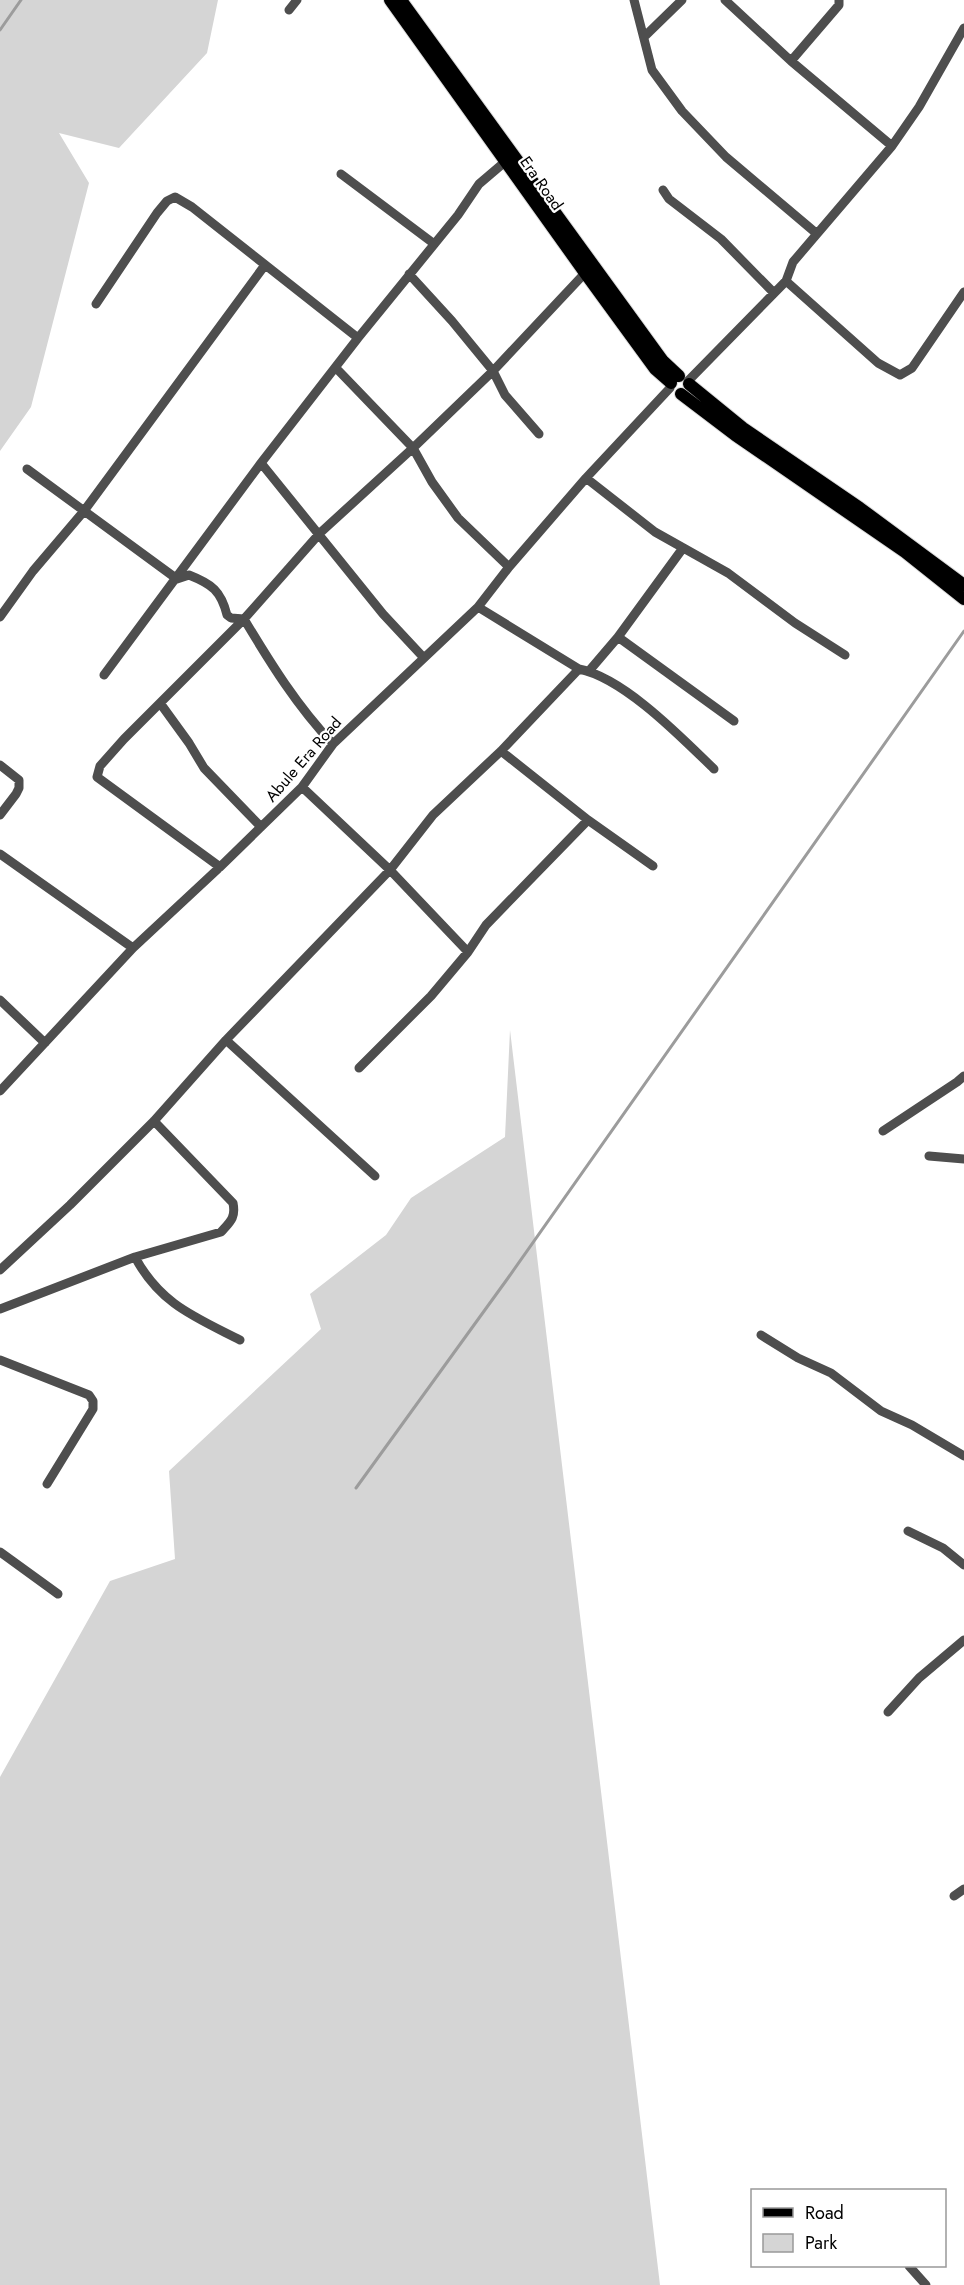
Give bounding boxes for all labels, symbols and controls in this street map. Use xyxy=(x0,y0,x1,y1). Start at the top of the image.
street label: Era Road xyxy=(515,152,569,215)
street label: Abule Era Road xyxy=(260,712,347,807)
legend xyxy=(751,2189,946,2267)
text: Road xyxy=(805,2200,844,2226)
text: Park xyxy=(805,2230,837,2256)

